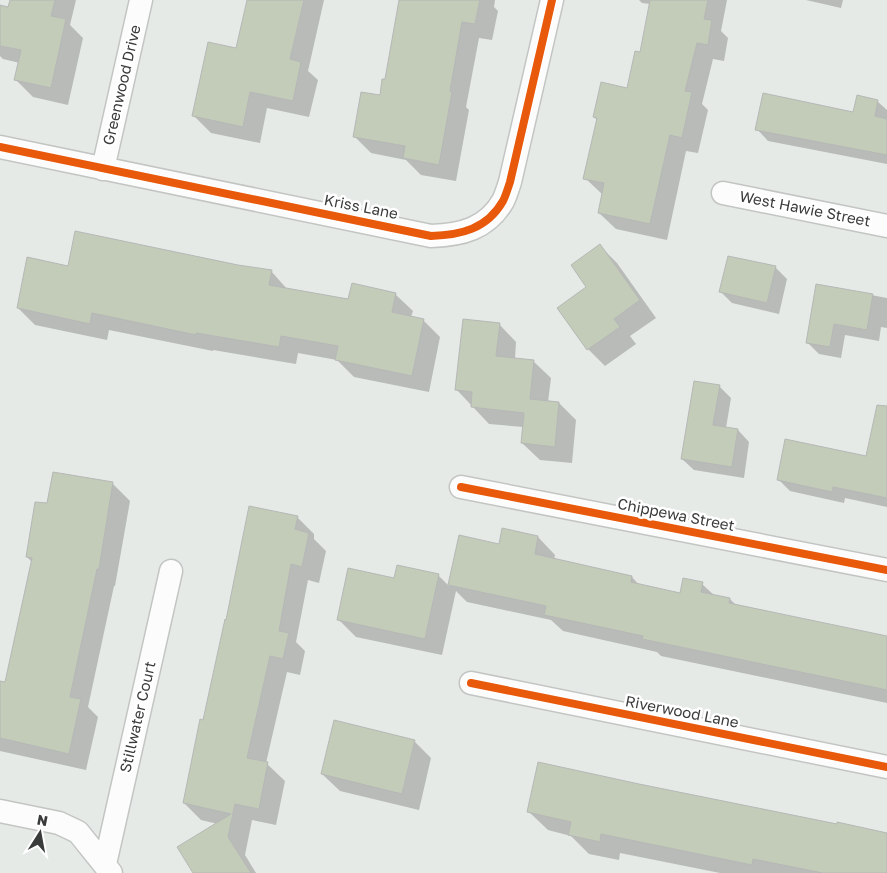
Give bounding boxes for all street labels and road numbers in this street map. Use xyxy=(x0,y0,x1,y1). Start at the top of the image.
street label: Greenwood Drive xyxy=(98,23,144,147)
street label: West Hawie Street xyxy=(738,186,872,230)
street label: Kriss Lane xyxy=(323,190,400,222)
street label: Chippewa Street xyxy=(616,494,736,534)
street label: Stillwater Court xyxy=(115,659,159,774)
street label: Riverwood Lane xyxy=(624,691,741,731)

